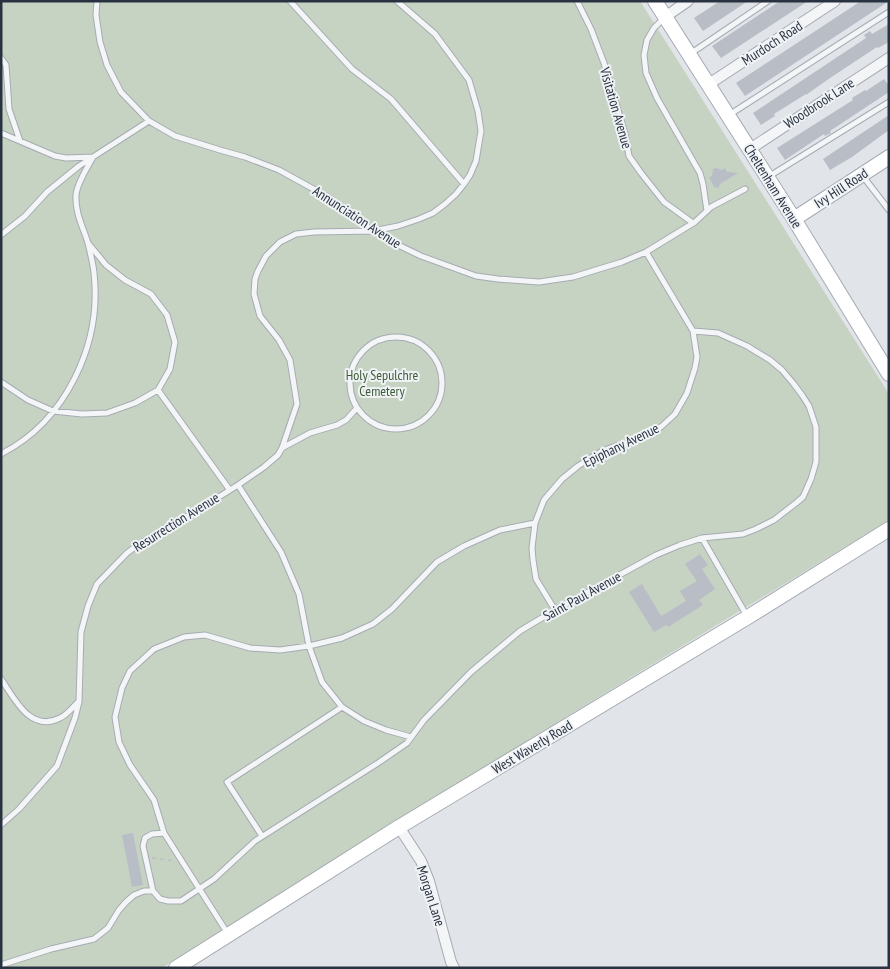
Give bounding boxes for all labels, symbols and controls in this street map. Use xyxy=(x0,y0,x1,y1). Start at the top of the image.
street label: Murdoch Road xyxy=(738,17,806,69)
street label: Visitation Avenue xyxy=(596,64,636,151)
street label: Woodbrook Lane xyxy=(780,73,858,132)
street label: Cheltenham Avenue xyxy=(740,140,806,232)
street label: Ivy Hill Road xyxy=(811,164,871,212)
street label: Annunciation Avenue xyxy=(309,182,405,252)
park label: Holy Sepulchre Cemetery xyxy=(346,366,419,400)
street label: Epiphany Avenue xyxy=(580,419,662,471)
street label: Resurrection Avenue xyxy=(130,488,223,556)
street label: Saint Paul Avenue xyxy=(540,567,624,625)
street label: West Waverly Road xyxy=(489,716,575,778)
street label: Morgan Lane xyxy=(413,863,449,929)

